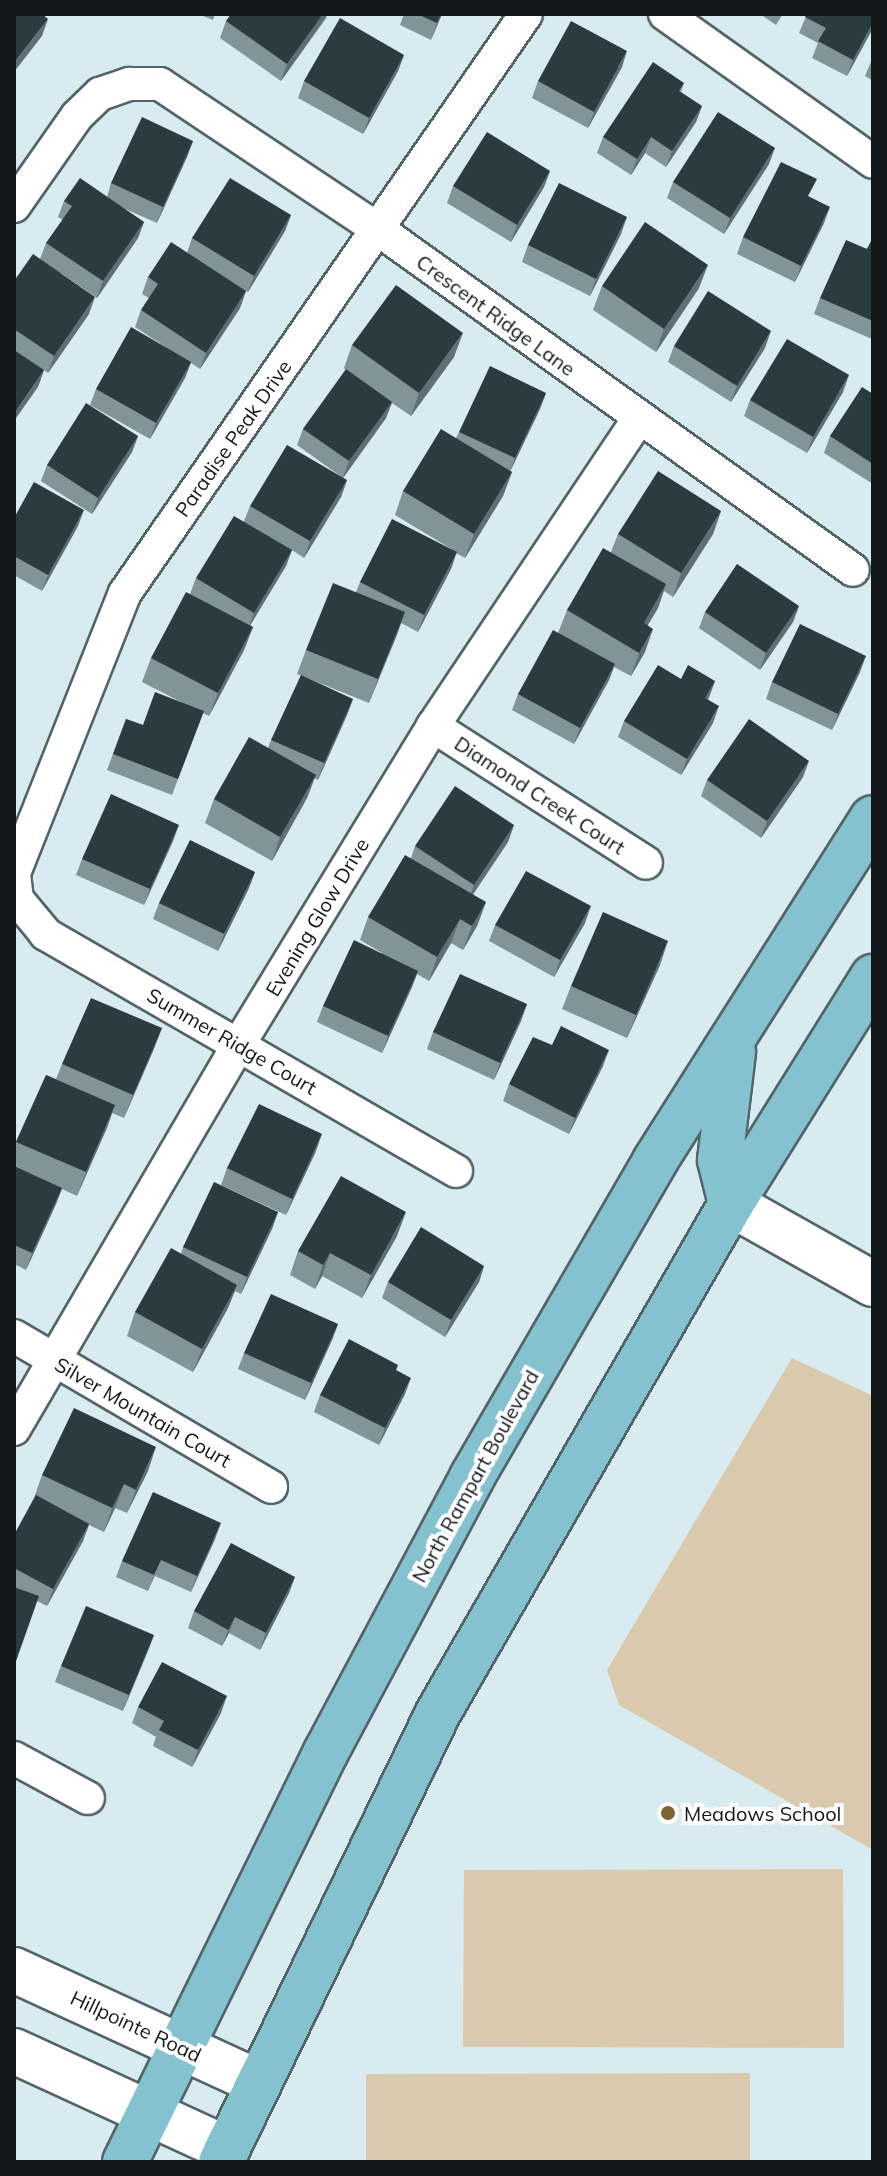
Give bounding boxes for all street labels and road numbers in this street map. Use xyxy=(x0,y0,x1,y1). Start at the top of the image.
street label: Crescent Ridge Lane xyxy=(412,249,580,381)
street label: Paradise Peak Drive xyxy=(170,355,296,521)
street label: Diamond Creek Court xyxy=(450,731,630,859)
street label: Evening Glow Drive xyxy=(260,834,374,1000)
street label: Summer Ridge Court xyxy=(143,983,321,1099)
street label: Silver Mountain Court xyxy=(51,1352,235,1472)
street label: North Rampart Boulevard xyxy=(407,1366,543,1586)
street label: Hillpointe Road xyxy=(67,1985,205,2067)

